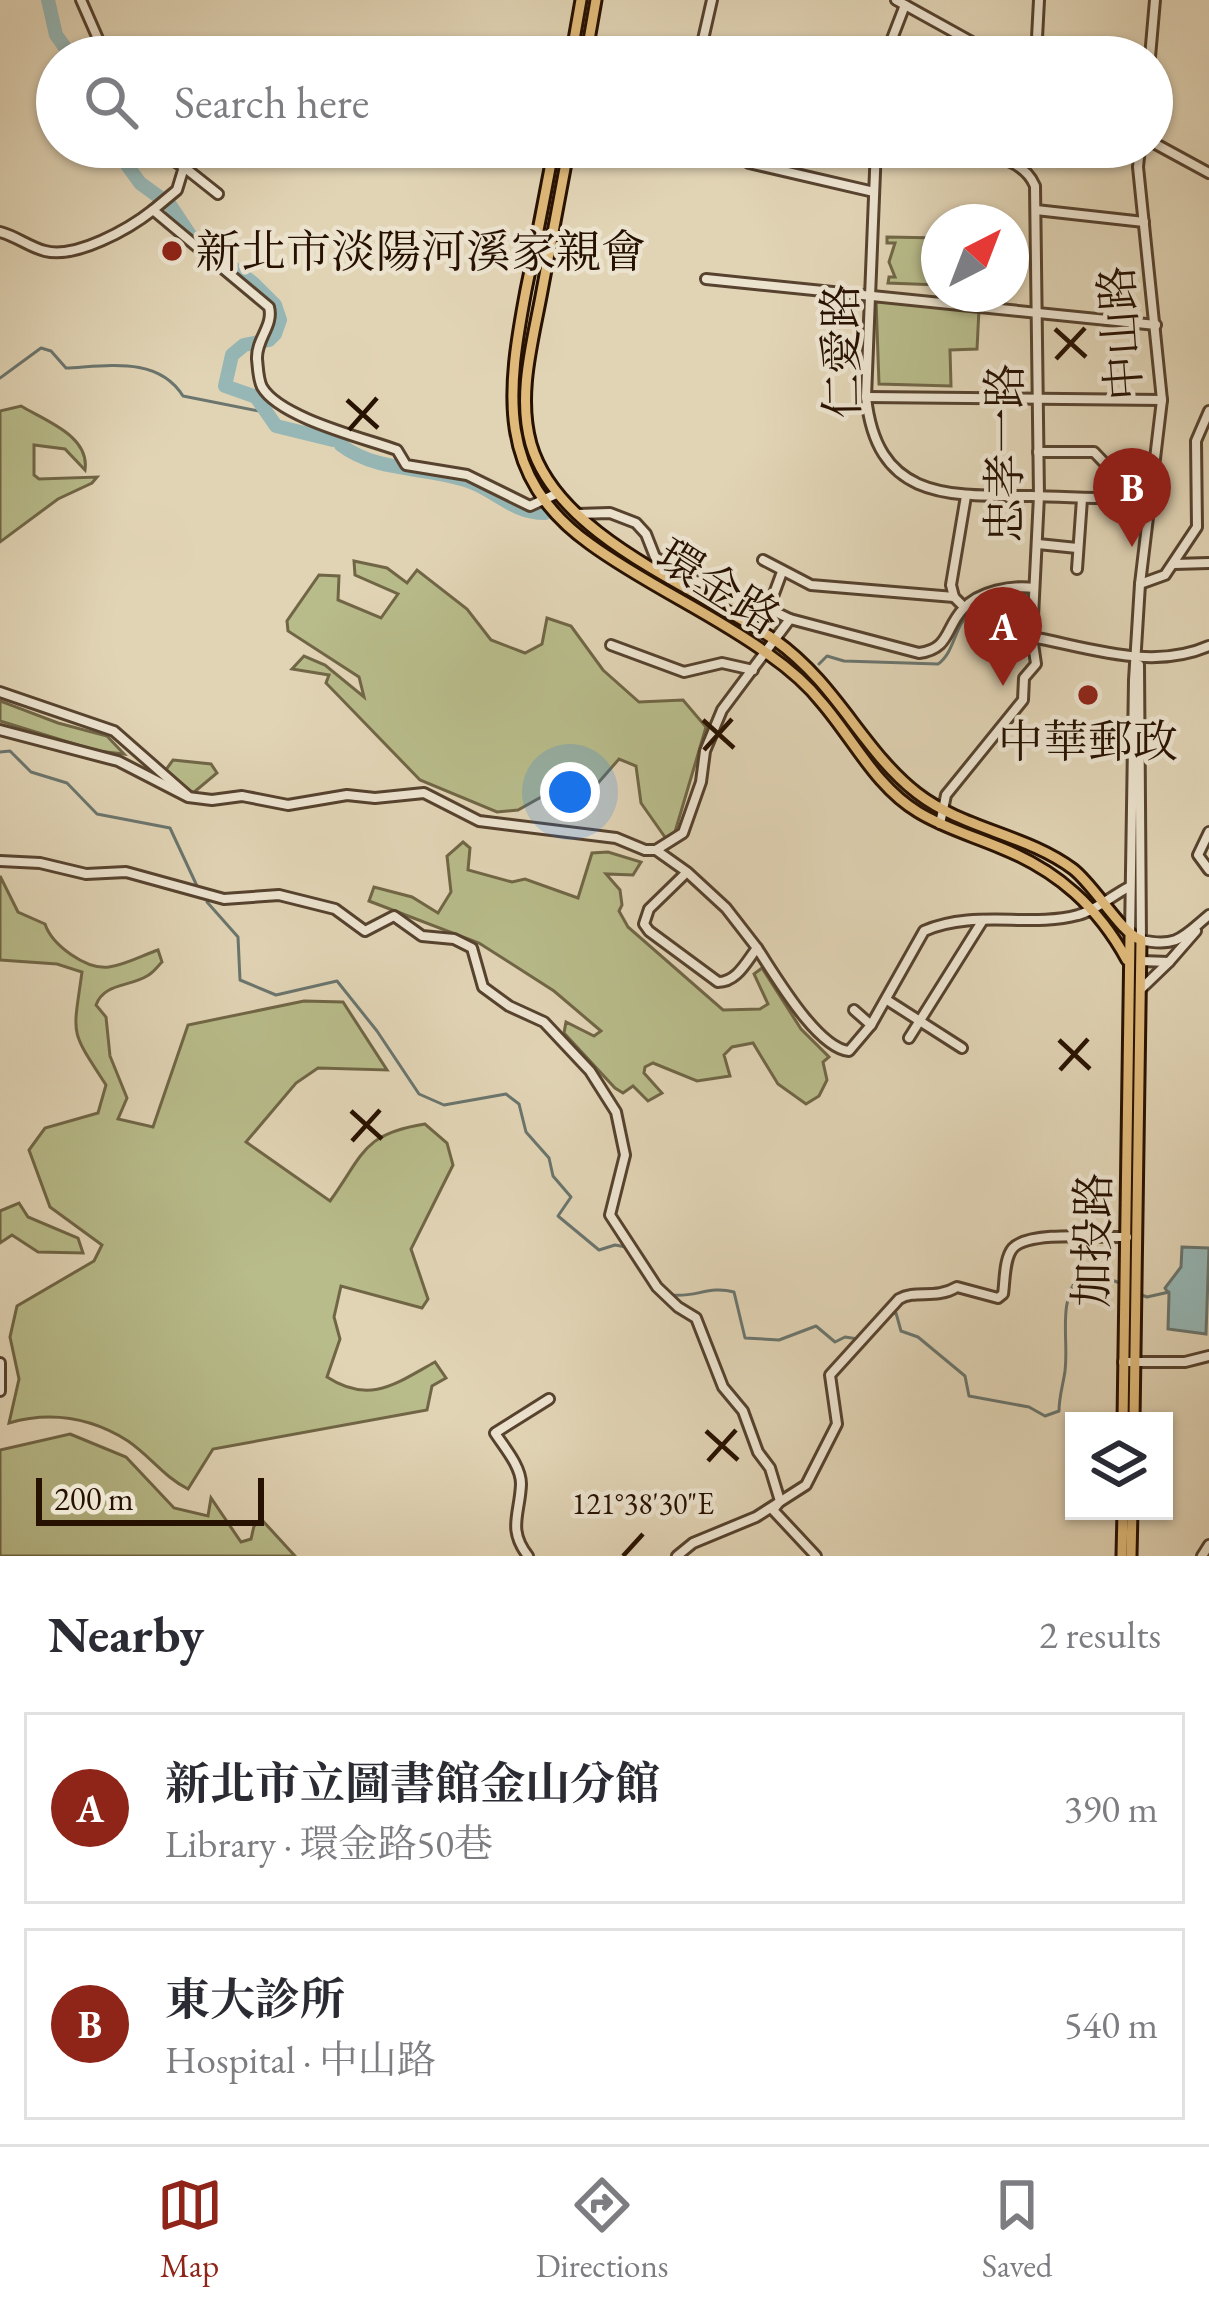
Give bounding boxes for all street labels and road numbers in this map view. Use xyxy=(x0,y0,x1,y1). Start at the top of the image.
street label: 中山路 xyxy=(1086,264,1154,402)
street label: 仁愛路 xyxy=(811,283,871,419)
street label: 忠孝一路 xyxy=(975,363,1033,543)
street label: 環金路 xyxy=(646,526,792,646)
street label: 加投路 xyxy=(1062,1172,1122,1308)

